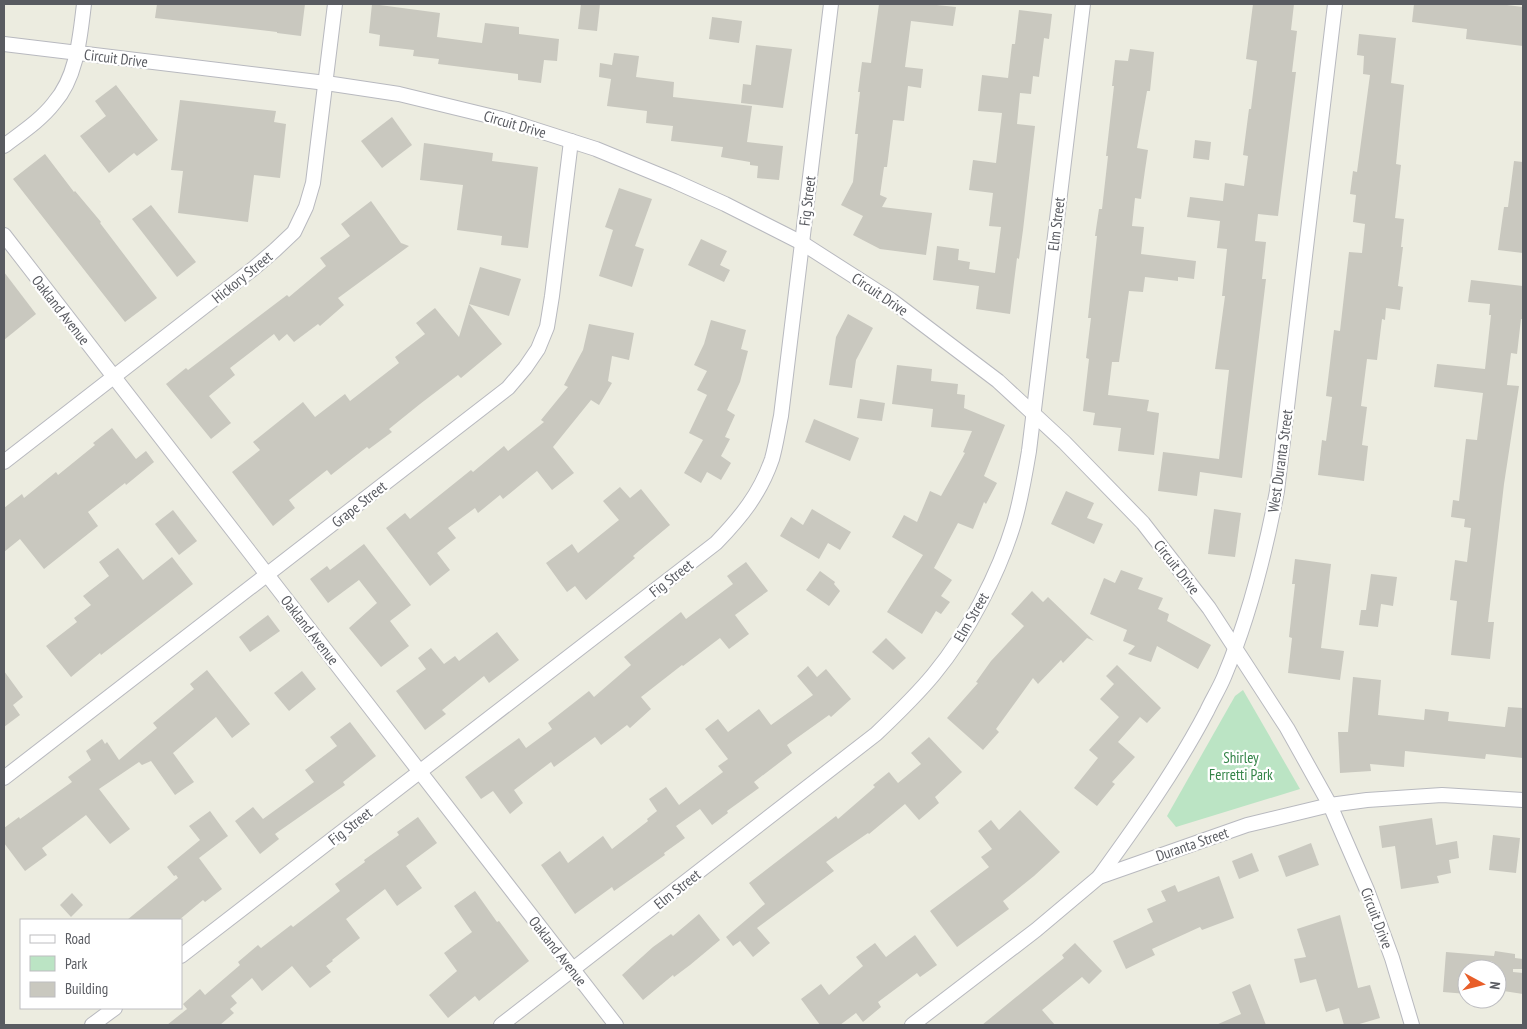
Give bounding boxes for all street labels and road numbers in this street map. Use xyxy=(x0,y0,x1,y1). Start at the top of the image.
street label: Circuit Drive xyxy=(83,45,149,71)
street label: Circuit Drive xyxy=(482,106,548,142)
street label: Fig Street xyxy=(795,175,819,227)
street label: Elm Street xyxy=(1043,196,1069,252)
street label: Hickory Street xyxy=(208,247,276,307)
street label: Circuit Drive xyxy=(848,268,912,320)
street label: Oakland Avenue xyxy=(28,271,94,349)
street label: West Duranta Street xyxy=(1263,408,1297,514)
street label: Grape Street xyxy=(328,477,390,531)
street label: Circuit Drive xyxy=(1150,536,1204,598)
street label: Fig Street xyxy=(645,555,697,601)
street label: Elm Street xyxy=(949,589,993,645)
street label: Oakland Avenue xyxy=(277,591,343,669)
street label: Fig Street xyxy=(324,803,376,849)
street label: Duranta Street xyxy=(1153,823,1231,865)
street label: Elm Street xyxy=(650,865,704,913)
street label: Circuit Drive xyxy=(1357,885,1397,951)
street label: Oakland Avenue xyxy=(525,912,591,990)

